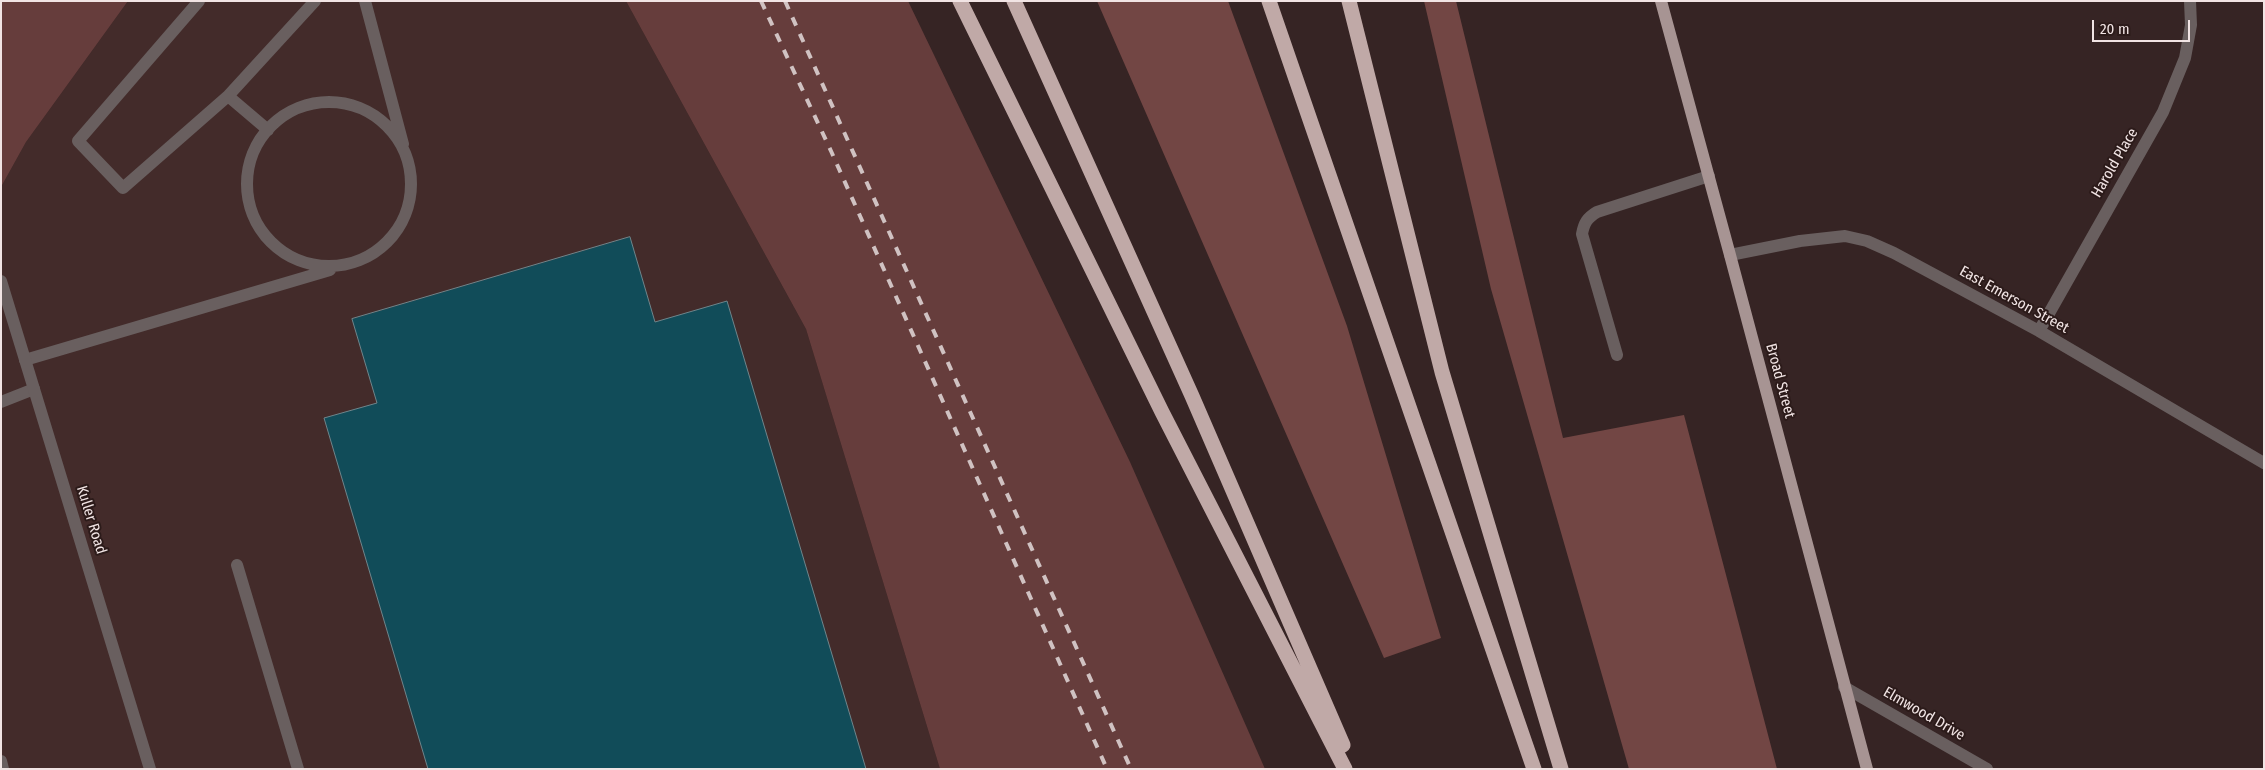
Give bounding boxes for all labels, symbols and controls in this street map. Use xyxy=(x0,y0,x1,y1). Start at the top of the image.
scale bar xyxy=(2095,10,2192,42)
text: 20 m xyxy=(2100,20,2130,38)
street label: Harold Place xyxy=(2088,125,2142,201)
street label: East Emerson Street xyxy=(1956,262,2072,338)
street label: Broad Street xyxy=(1761,342,1799,420)
street label: Kuller Road xyxy=(72,484,110,556)
street label: Elmwood Drive xyxy=(1880,683,1968,745)

